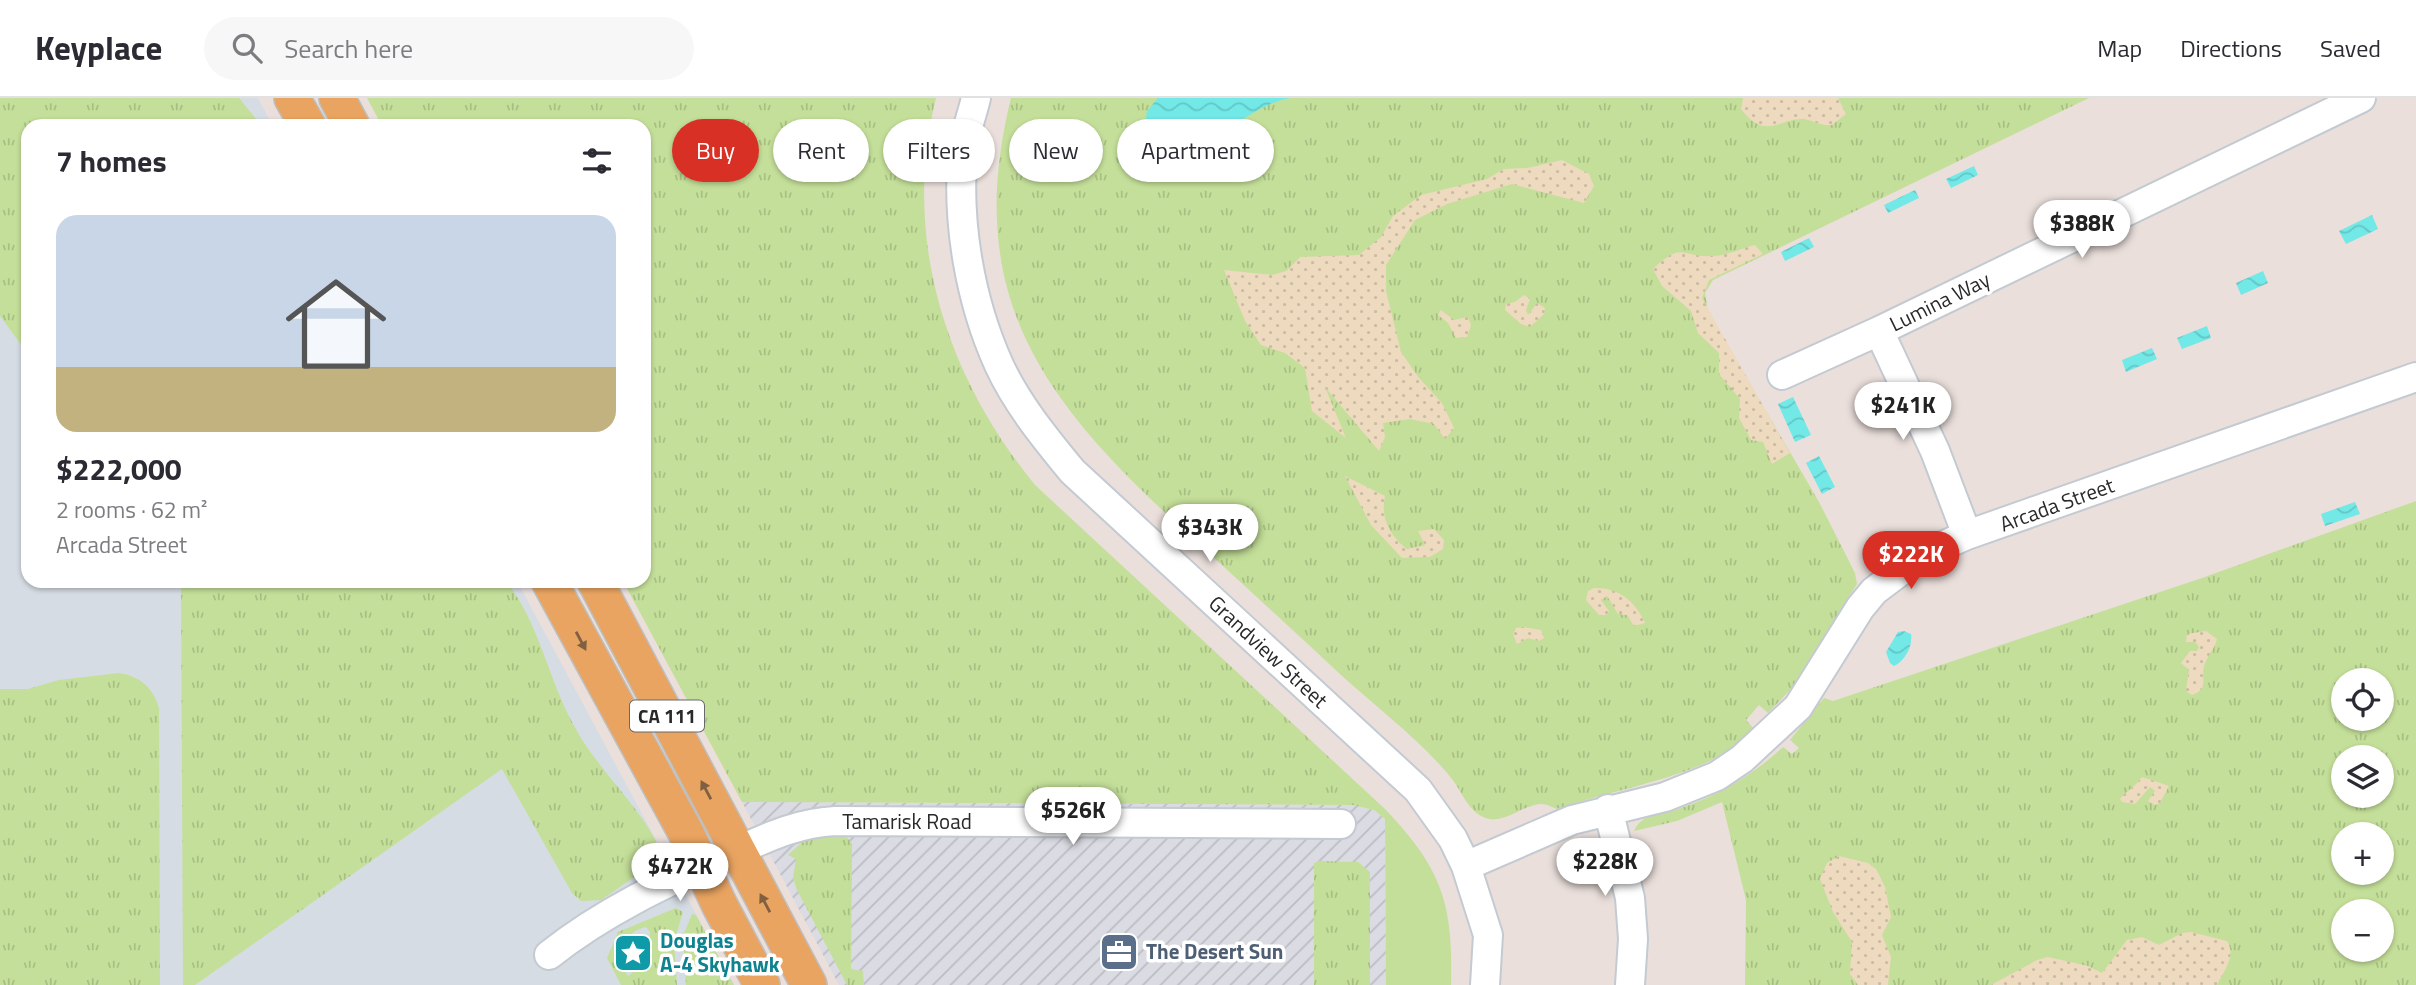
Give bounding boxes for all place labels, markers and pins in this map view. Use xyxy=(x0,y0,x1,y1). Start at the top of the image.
pin: $388K xyxy=(2033,200,2131,260)
pin: $241K xyxy=(1854,382,1952,442)
pin: $343K xyxy=(1161,504,1259,564)
pin: $222K xyxy=(1862,532,1960,591)
pin: $526K xyxy=(1024,788,1122,847)
pin: $228K xyxy=(1556,838,1654,898)
pin: $472K xyxy=(631,844,729,903)
place label: Douglas A-4 Skyhawk xyxy=(660,924,780,980)
office icon: The Desert Sun xyxy=(1098,931,1140,973)
place icon: Douglas A-4 Skyhawk xyxy=(612,932,654,974)
place label: The Desert Sun xyxy=(1146,935,1283,967)

